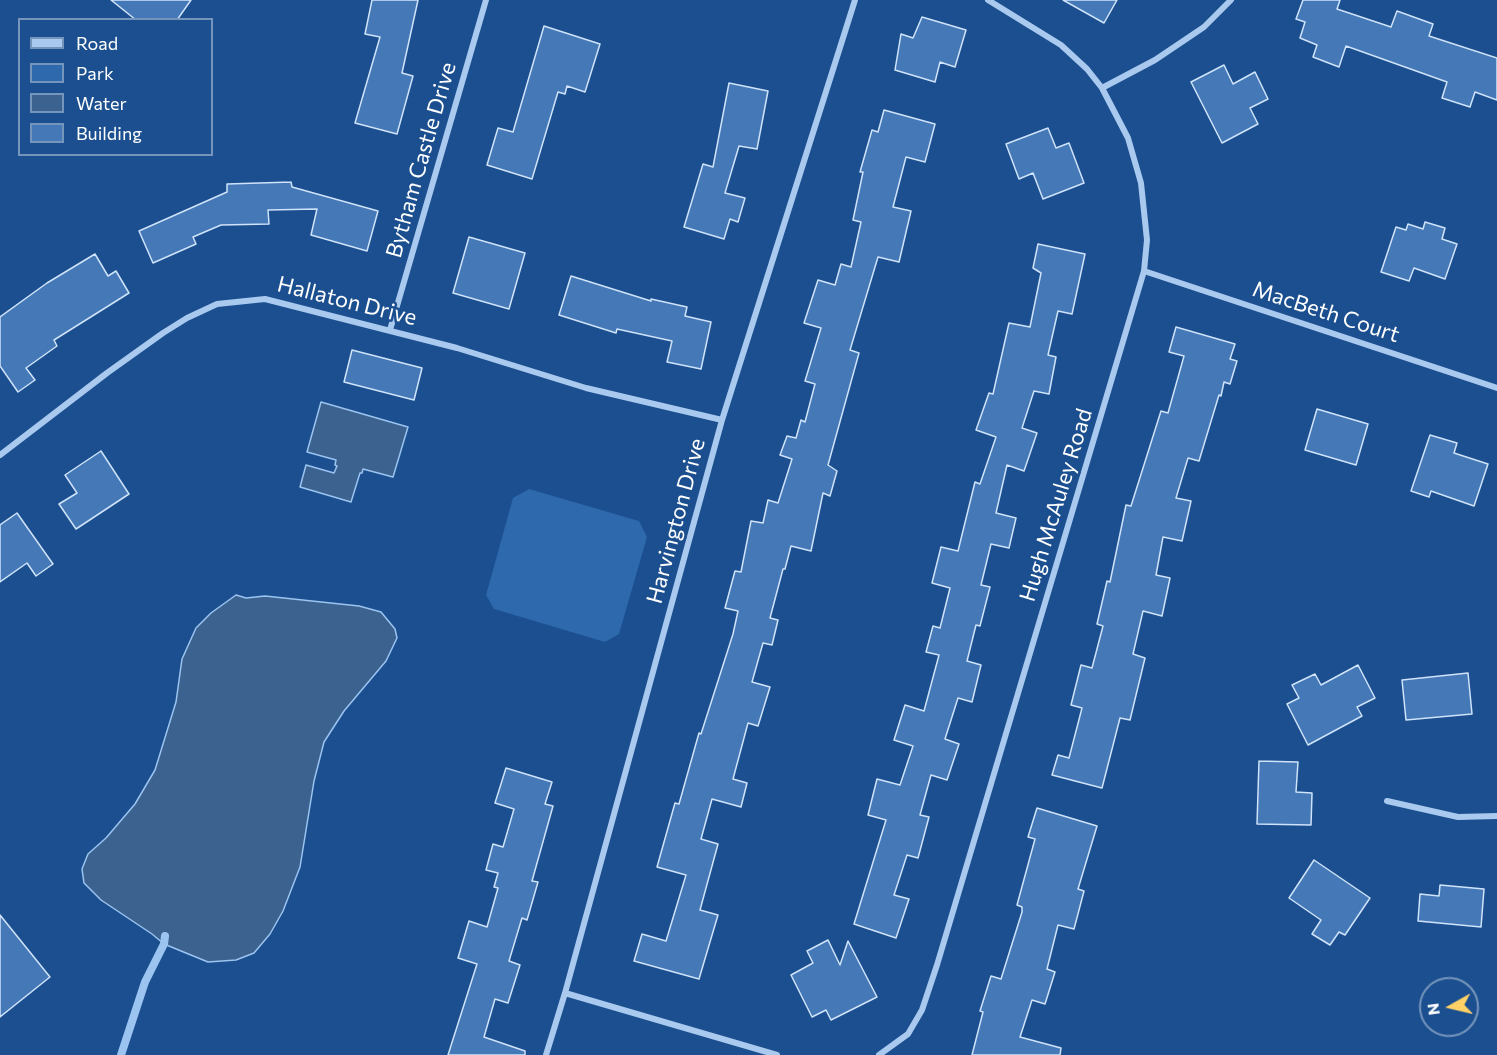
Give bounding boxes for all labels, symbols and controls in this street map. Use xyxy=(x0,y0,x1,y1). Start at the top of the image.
legend xyxy=(18,18,213,156)
text: Road xyxy=(76,32,118,54)
street label: Bytham Castle Drive xyxy=(380,59,462,261)
text: Park xyxy=(76,62,114,84)
text: Water xyxy=(76,92,127,114)
text: Building xyxy=(76,122,142,144)
street label: Hallaton Drive xyxy=(275,271,419,331)
street label: MacBeth Court xyxy=(1249,276,1403,348)
street label: Hugh McAuley Road xyxy=(1014,405,1098,605)
street label: Harvington Drive xyxy=(641,435,711,607)
north arrow xyxy=(1419,977,1479,1037)
text: N xyxy=(1422,1002,1443,1017)

